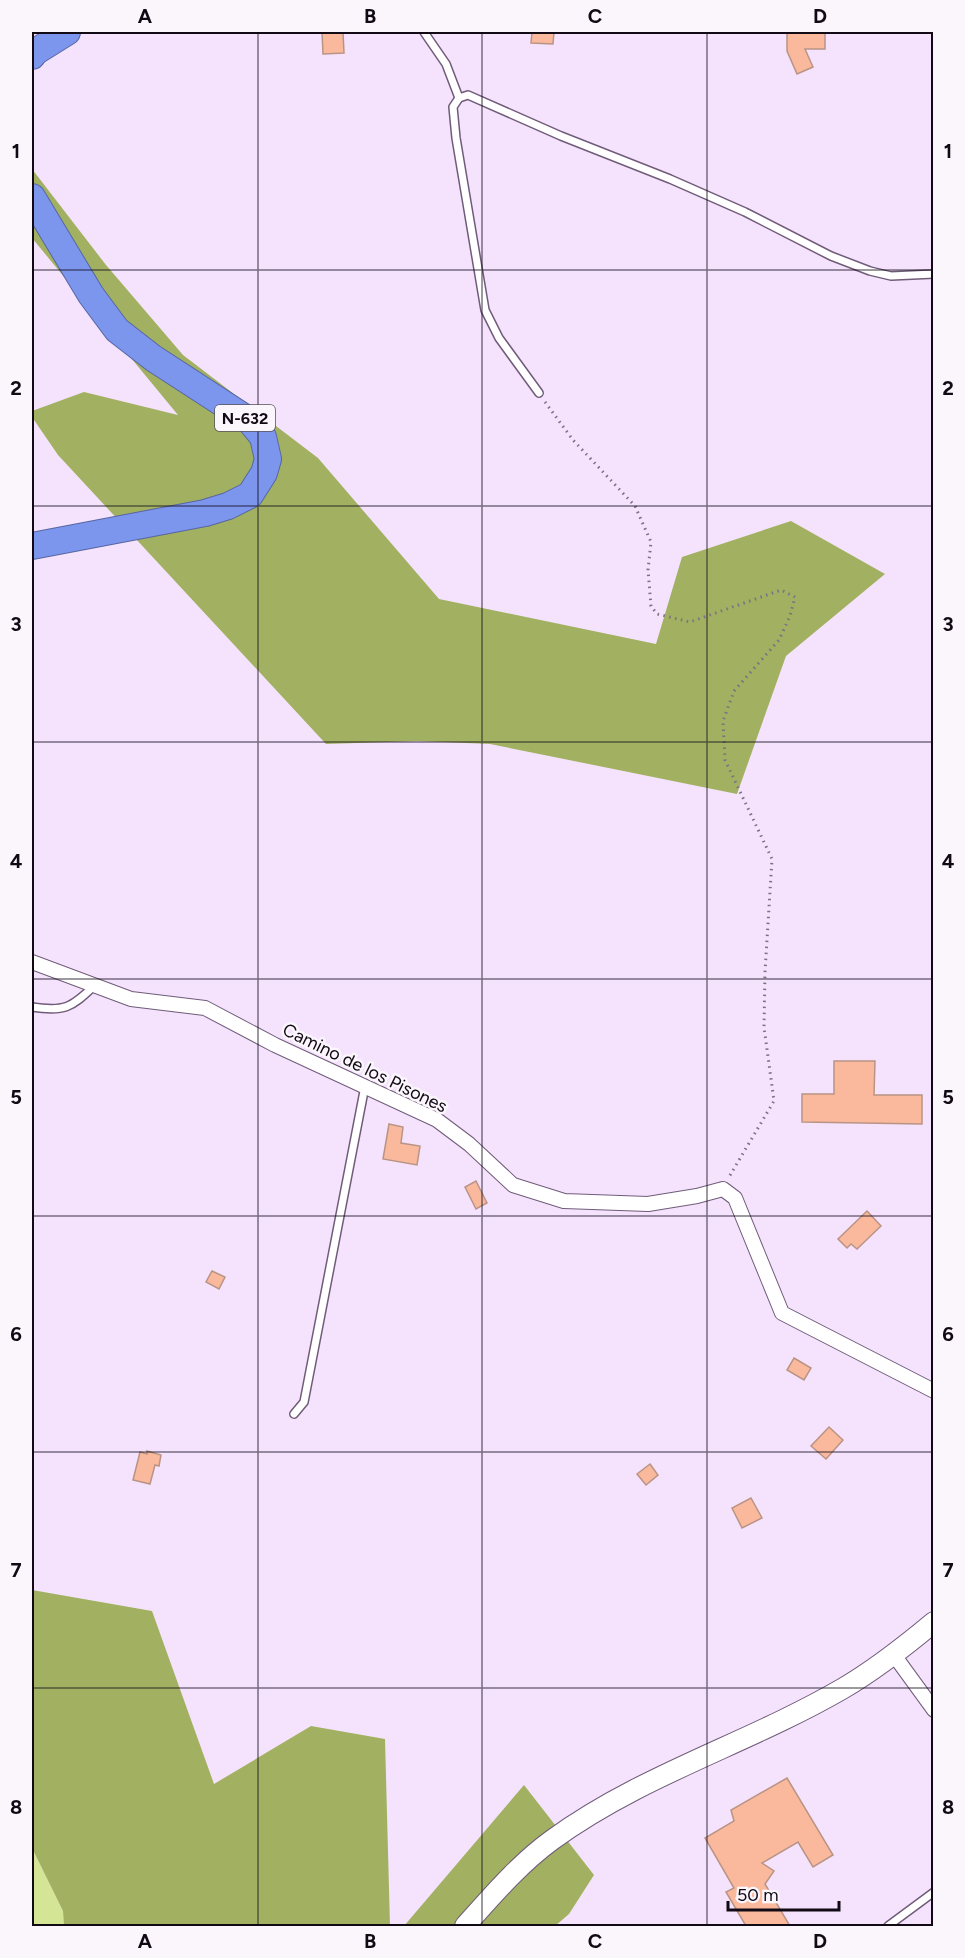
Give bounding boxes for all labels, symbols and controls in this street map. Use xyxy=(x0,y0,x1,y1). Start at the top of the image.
text: A xyxy=(138,4,153,28)
text: B xyxy=(364,4,376,28)
text: C xyxy=(588,4,602,28)
text: D xyxy=(813,4,827,28)
text: 1 xyxy=(12,139,20,163)
text: 1 xyxy=(944,139,952,163)
text: 2 xyxy=(10,376,22,400)
text: 2 xyxy=(942,376,954,400)
road number: N-632 xyxy=(215,405,275,431)
text: 3 xyxy=(10,612,22,636)
text: 3 xyxy=(942,612,954,636)
text: 4 xyxy=(10,849,23,873)
text: 4 xyxy=(942,849,955,873)
street label: Camino de los Pisones xyxy=(279,1019,451,1117)
text: 5 xyxy=(10,1085,22,1109)
text: 5 xyxy=(942,1085,954,1109)
text: 6 xyxy=(10,1322,22,1346)
text: 6 xyxy=(942,1322,954,1346)
text: 7 xyxy=(10,1558,22,1582)
text: 7 xyxy=(942,1558,954,1582)
text: 8 xyxy=(10,1795,22,1819)
text: 8 xyxy=(942,1795,954,1819)
scale bar xyxy=(728,1874,839,1912)
text: 50 m xyxy=(737,1884,779,1906)
text: A xyxy=(138,1929,153,1953)
text: B xyxy=(364,1929,376,1953)
text: C xyxy=(588,1929,602,1953)
text: D xyxy=(813,1929,827,1953)

